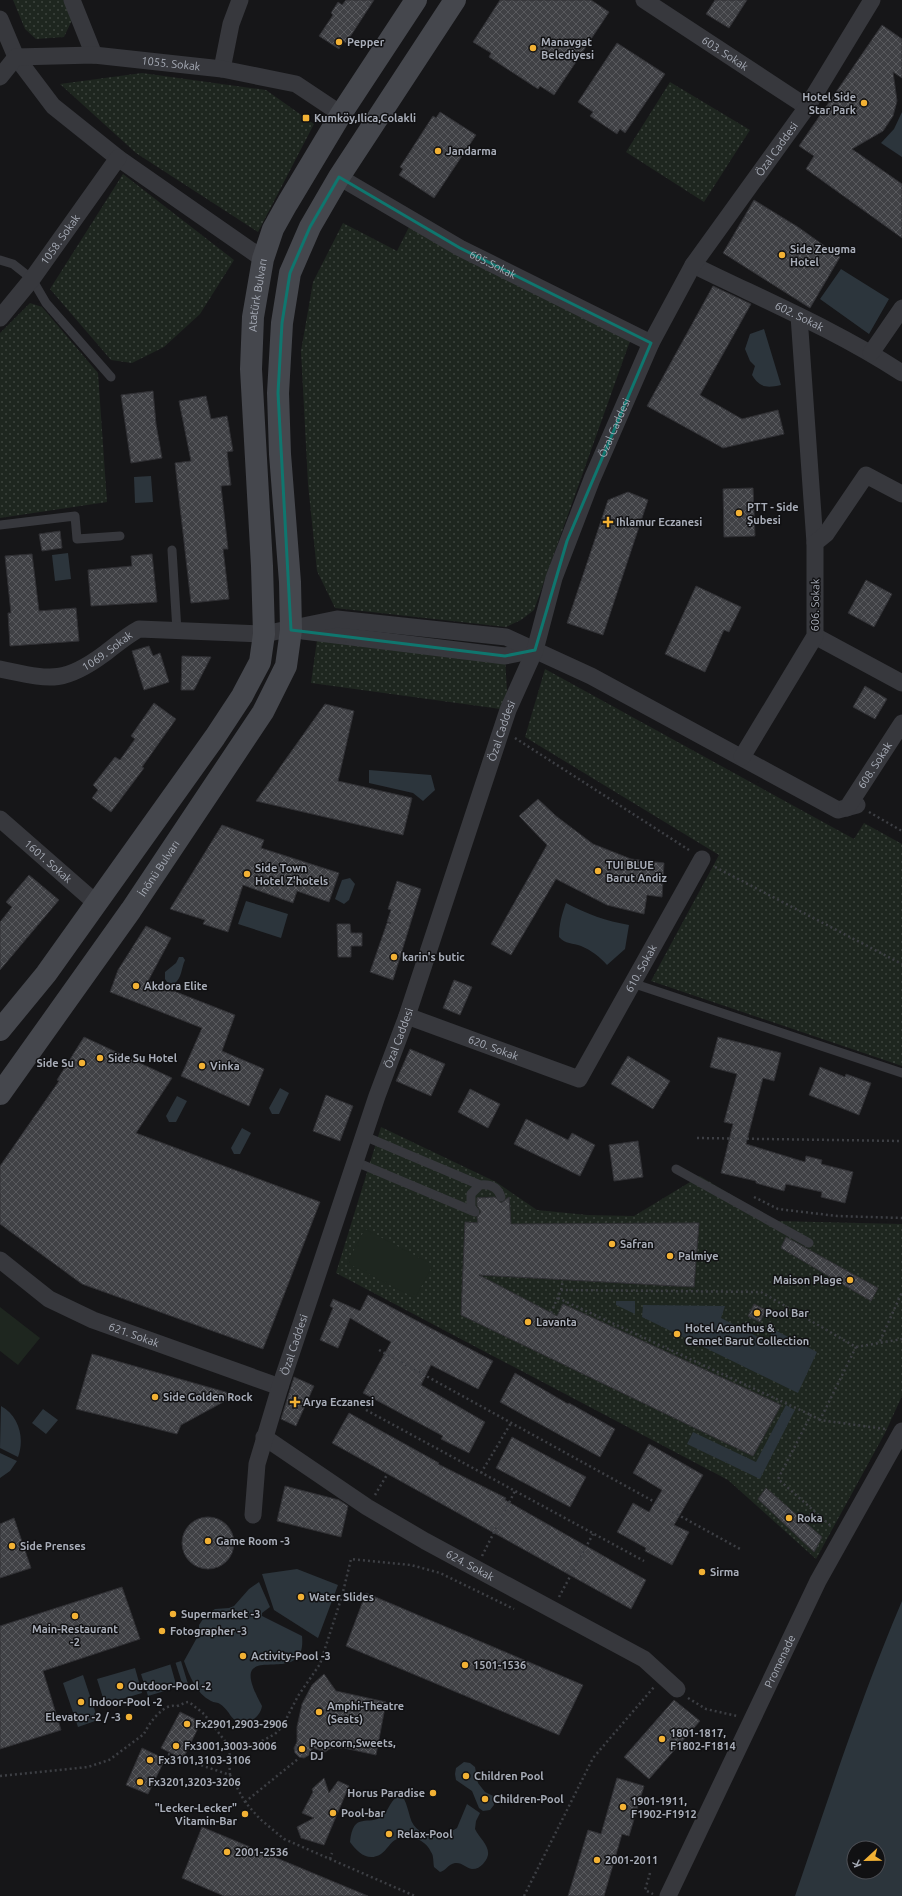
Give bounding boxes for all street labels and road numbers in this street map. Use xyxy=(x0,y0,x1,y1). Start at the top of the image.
street label: 603. Sokak xyxy=(700,34,751,73)
street label: 1055. Sokak xyxy=(141,54,201,73)
street label: Özal Caddesi xyxy=(753,120,800,178)
street label: 1058. Sokak xyxy=(38,212,82,267)
street label: 605.Sokak xyxy=(468,248,519,281)
street label: Atatürk Bulvarı xyxy=(246,258,269,332)
street label: 602. Sokak xyxy=(773,299,826,333)
street label: Özal Caddesi xyxy=(596,396,632,459)
street label: 606. Sokak xyxy=(809,578,821,631)
street label: 1069. Sokak xyxy=(80,628,135,673)
street label: Özal Caddesi xyxy=(485,699,518,763)
street label: 608. Sokak xyxy=(855,739,894,791)
street label: 1601. Sokak xyxy=(22,837,75,885)
street label: İnönü Bulvarı xyxy=(136,838,182,899)
street label: 610. Sokak xyxy=(623,942,659,994)
street label: Özal Caddesi xyxy=(382,1006,415,1070)
street label: 620. Sokak xyxy=(466,1033,521,1063)
street label: Özal Caddesi xyxy=(278,1313,310,1377)
street label: 621. Sokak xyxy=(107,1320,161,1349)
street label: 624. Sokak xyxy=(444,1547,497,1583)
street label: Promenade xyxy=(762,1633,798,1690)

